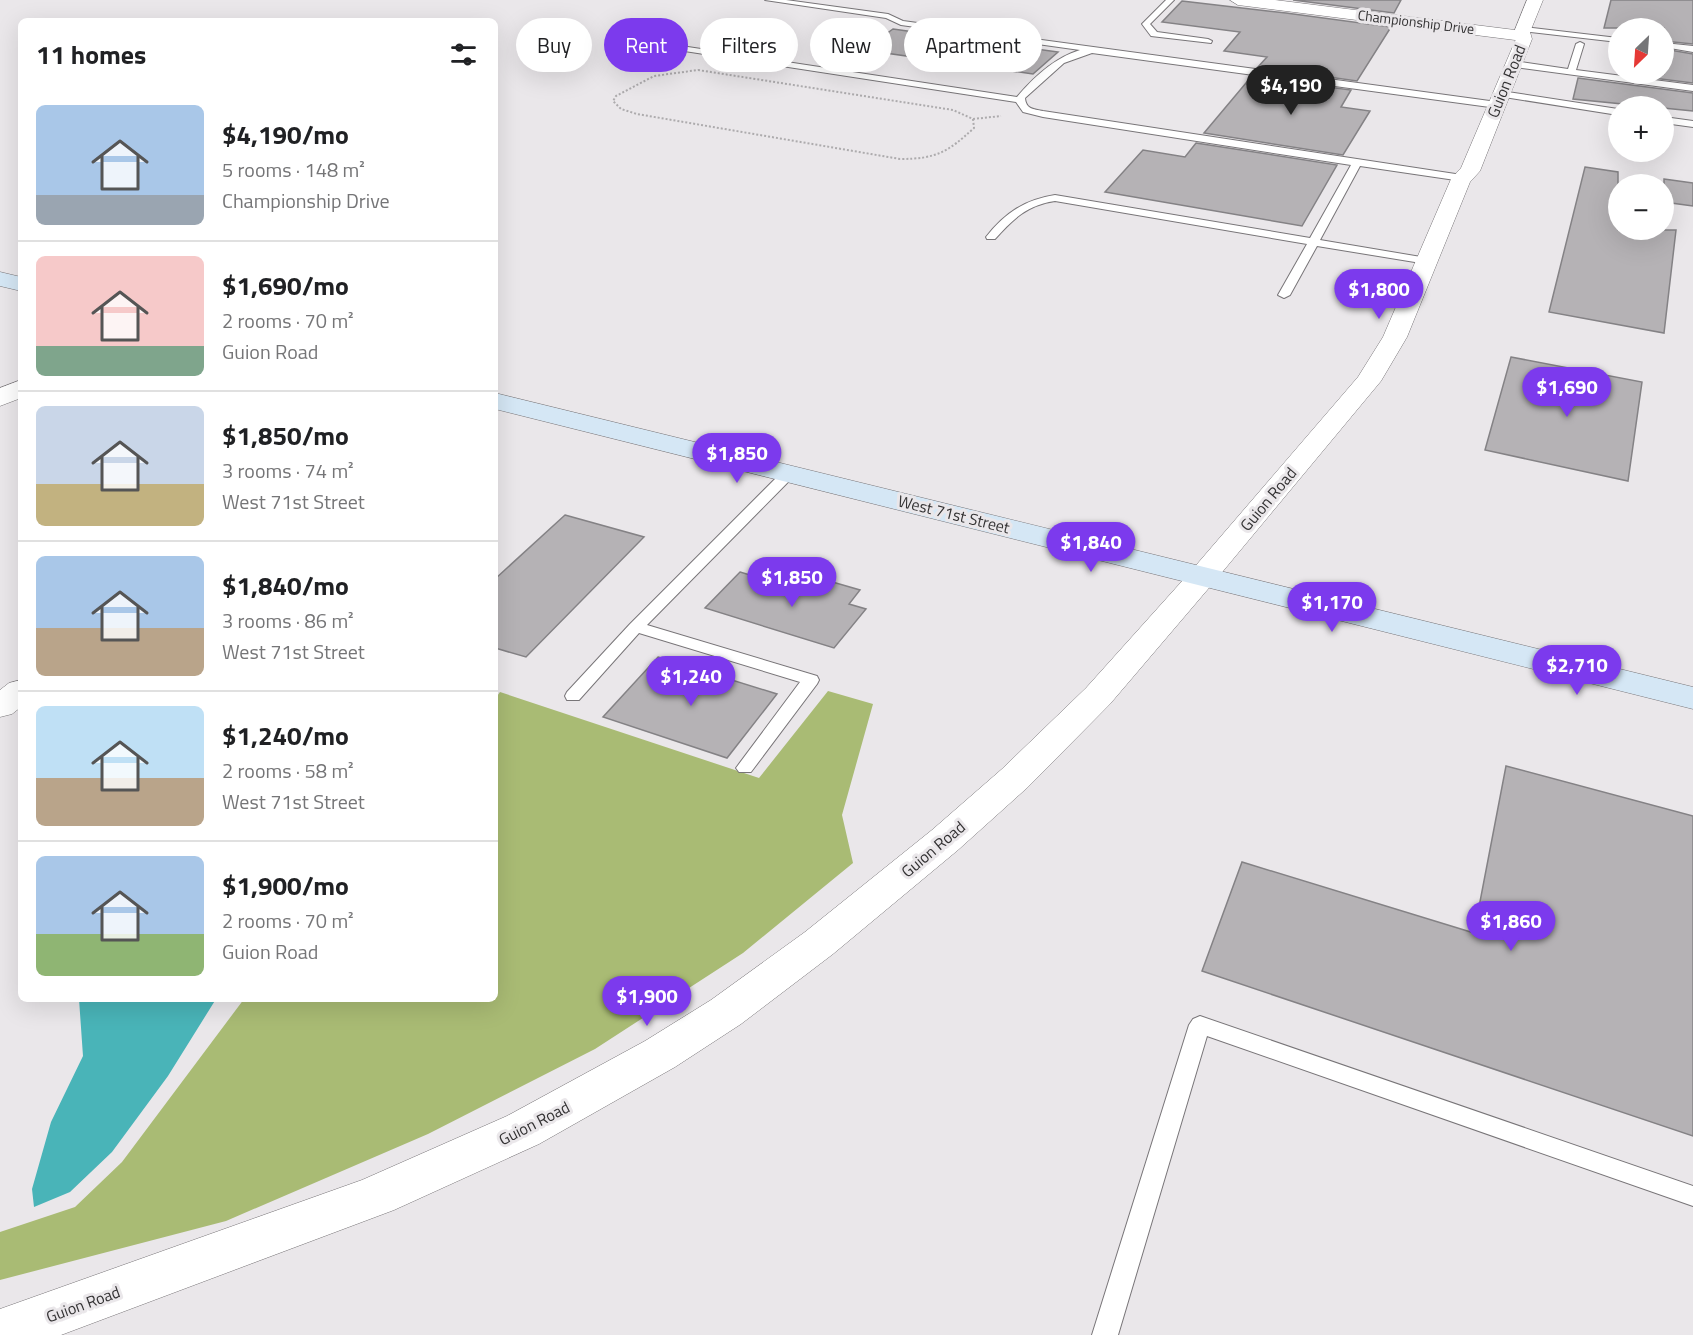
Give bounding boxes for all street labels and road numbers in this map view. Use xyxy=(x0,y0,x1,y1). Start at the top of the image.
street label: Championship Drive xyxy=(1357,4,1476,39)
street label: Guion Road xyxy=(1480,41,1532,121)
street label: Guion Road xyxy=(1234,462,1302,536)
street label: West 71st Street xyxy=(896,489,1013,540)
street label: Guion Road xyxy=(896,815,970,883)
street label: Guion Road xyxy=(494,1095,574,1151)
street label: Guion Road xyxy=(43,1280,123,1328)

